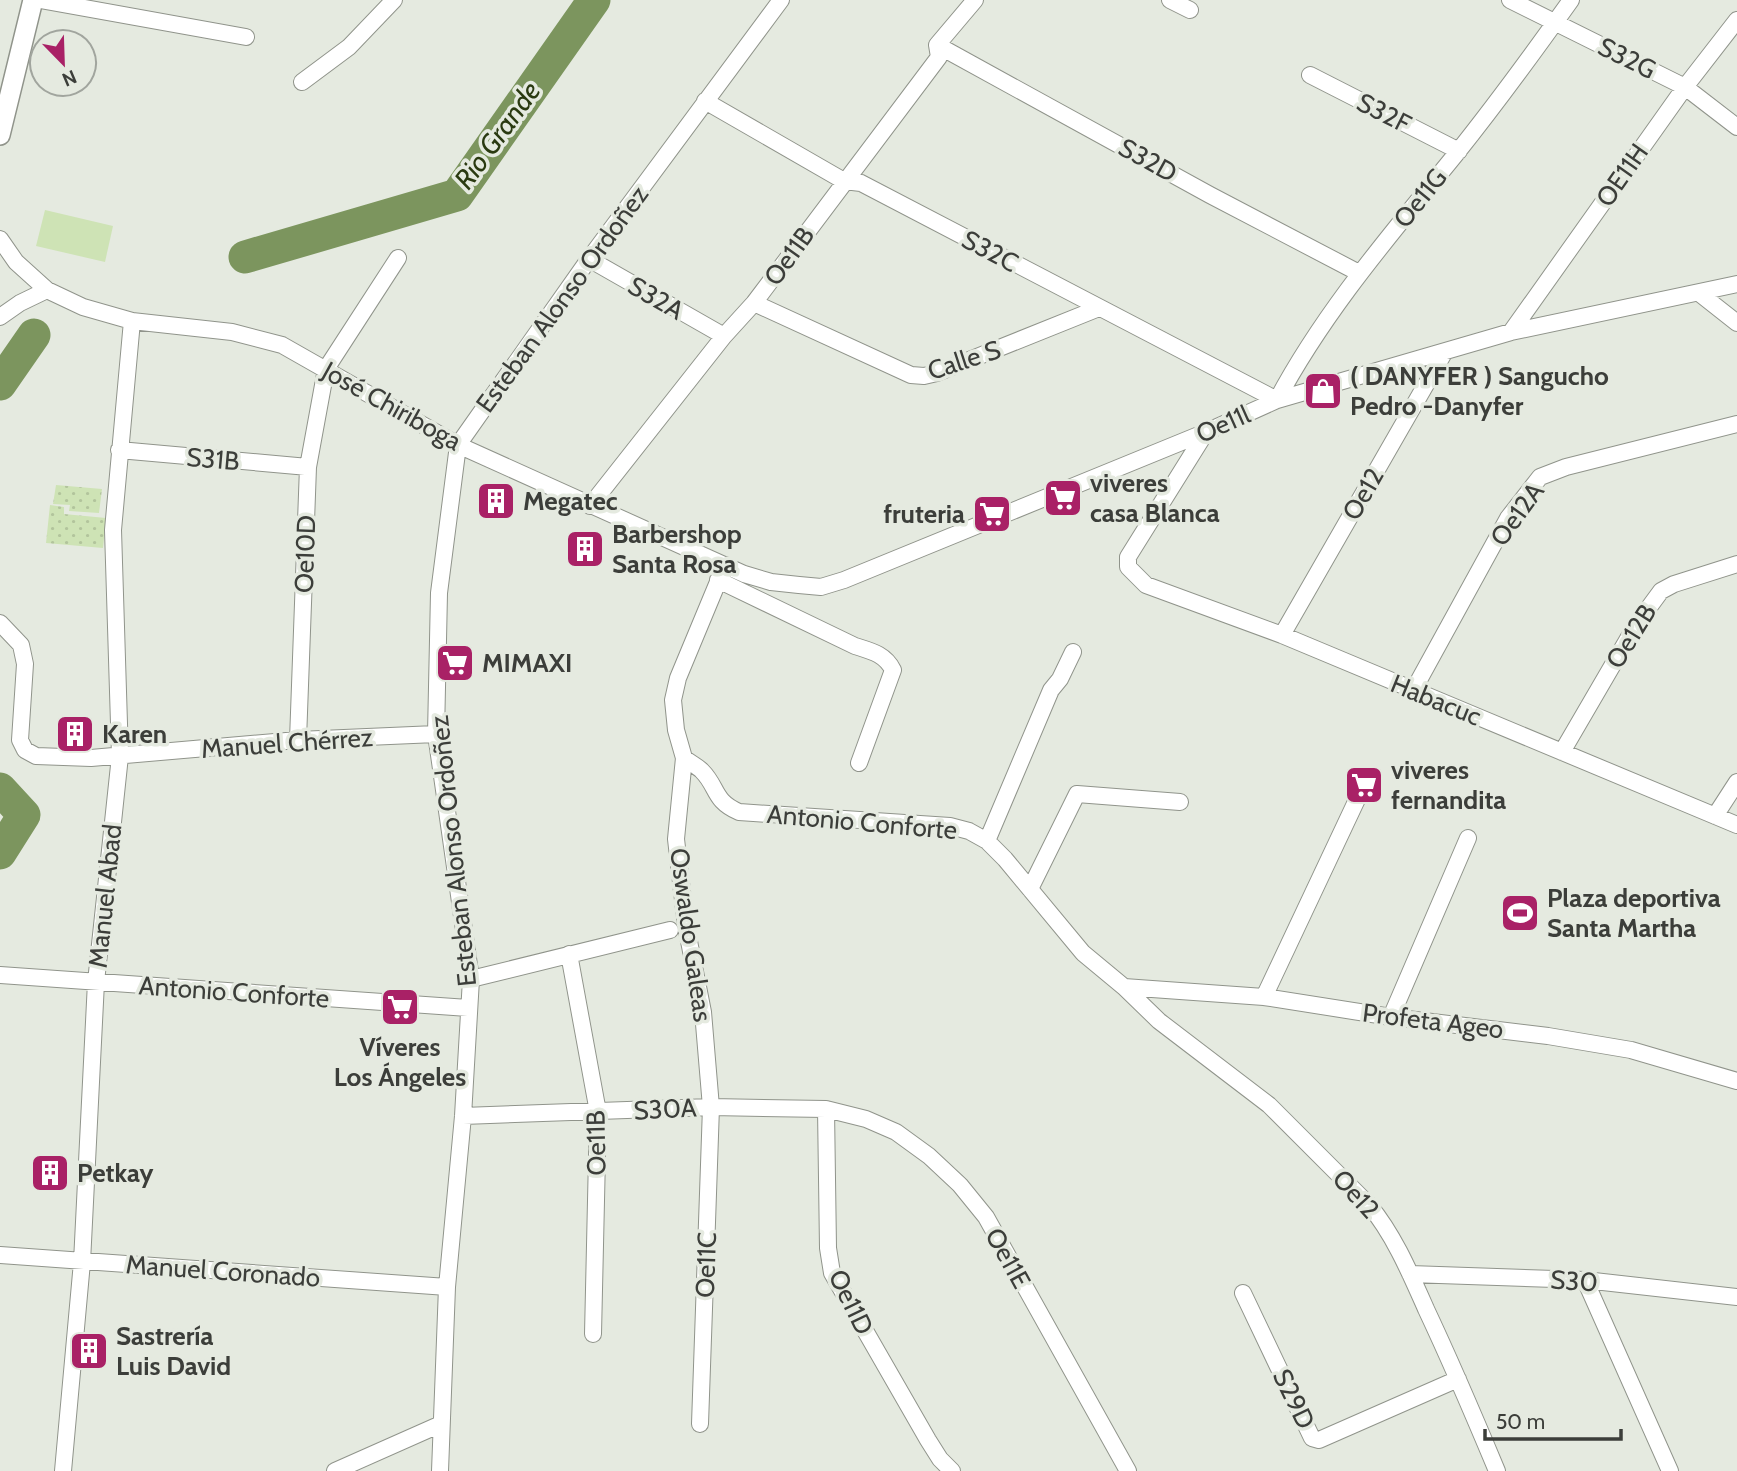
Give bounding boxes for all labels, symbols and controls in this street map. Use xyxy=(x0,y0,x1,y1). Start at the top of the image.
north arrow xyxy=(28,28,98,98)
street label: S32G xyxy=(1593,30,1661,86)
text: N xyxy=(59,65,80,91)
water label: Rio Grande xyxy=(447,75,547,195)
street label: S32F xyxy=(1352,86,1417,140)
street label: S32D xyxy=(1113,131,1183,189)
street label: OE11H xyxy=(1589,137,1655,213)
street label: Oe11G xyxy=(1386,162,1454,234)
street label: Esteban Alonso Ordoñez xyxy=(469,179,655,419)
street label: Oe11B xyxy=(757,220,821,292)
street label: S32C xyxy=(956,223,1024,279)
street label: S32A xyxy=(622,269,690,327)
street label: Calle S xyxy=(923,333,1005,387)
street label: José Chiriboga xyxy=(316,354,468,458)
place label: ( DANYFER ) Sangucho Pedro -Danyfer xyxy=(1350,360,1609,422)
shop icon: ( DANYFER ) Sangucho Pedro -Danyfer xyxy=(1302,370,1344,412)
street label: Oe11l xyxy=(1191,398,1255,450)
street label: S31B xyxy=(185,441,241,477)
street label: Oe12 xyxy=(1335,462,1391,526)
place label: viveres casa Blanca xyxy=(1090,467,1220,529)
street label: Oe12A xyxy=(1483,476,1551,552)
supermarket icon: viveres casa Blanca xyxy=(1042,477,1084,519)
building icon: Megatec xyxy=(475,480,517,522)
place label: Megatec xyxy=(523,485,618,517)
supermarket icon: fruteria xyxy=(971,493,1013,535)
place label: fruteria xyxy=(883,498,965,530)
street label: Oe10D xyxy=(288,514,322,594)
place label: Barbershop Santa Rosa xyxy=(612,518,742,580)
building icon: Barbershop Santa Rosa xyxy=(564,528,606,570)
street label: Oe12B xyxy=(1599,598,1663,674)
supermarket icon: MIMAXI xyxy=(434,642,476,684)
place label: MIMAXI xyxy=(482,647,572,679)
street label: Habacuc xyxy=(1386,667,1486,733)
building icon: Karen xyxy=(54,713,96,755)
street label: Esteban Alonso Ordoñez xyxy=(423,714,483,988)
place label: Karen xyxy=(102,718,167,750)
street label: Manuel Chérrez xyxy=(200,721,374,765)
place label: viveres fernandita xyxy=(1391,754,1506,816)
supermarket icon: viveres fernandita xyxy=(1343,764,1385,806)
street label: Antonio Conforte xyxy=(766,798,958,846)
street label: Manuel Abad xyxy=(82,823,128,969)
street label: Oswaldo Galeas xyxy=(663,846,719,1024)
place label: Plaza deportiva Santa Martha xyxy=(1547,882,1721,944)
sports icon: Plaza deportiva Santa Martha xyxy=(1499,892,1541,934)
street label: Antonio Conforte xyxy=(138,969,330,1015)
supermarket icon: Víveres Los Ángeles xyxy=(379,986,421,1028)
street label: Profeta Ageo xyxy=(1361,996,1505,1046)
place label: Víveres Los Ángeles xyxy=(334,1031,466,1093)
street label: S30A xyxy=(633,1091,697,1127)
street label: Oe11B xyxy=(579,1110,613,1176)
building icon: Petkay xyxy=(29,1152,71,1194)
place label: Petkay xyxy=(77,1157,153,1189)
street label: Oe12 xyxy=(1326,1163,1386,1225)
street label: Oe11E xyxy=(978,1222,1038,1294)
street label: Oe11C xyxy=(689,1232,723,1298)
street label: Manuel Coronado xyxy=(125,1248,321,1294)
street label: S30 xyxy=(1549,1263,1599,1299)
street label: Oe11D xyxy=(822,1264,880,1340)
place label: Sastrería Luis David xyxy=(116,1320,231,1382)
building icon: Sastrería Luis David xyxy=(68,1330,110,1372)
street label: S29D xyxy=(1266,1364,1322,1434)
scale bar xyxy=(1485,1398,1622,1442)
text: 50 m xyxy=(1496,1409,1545,1434)

